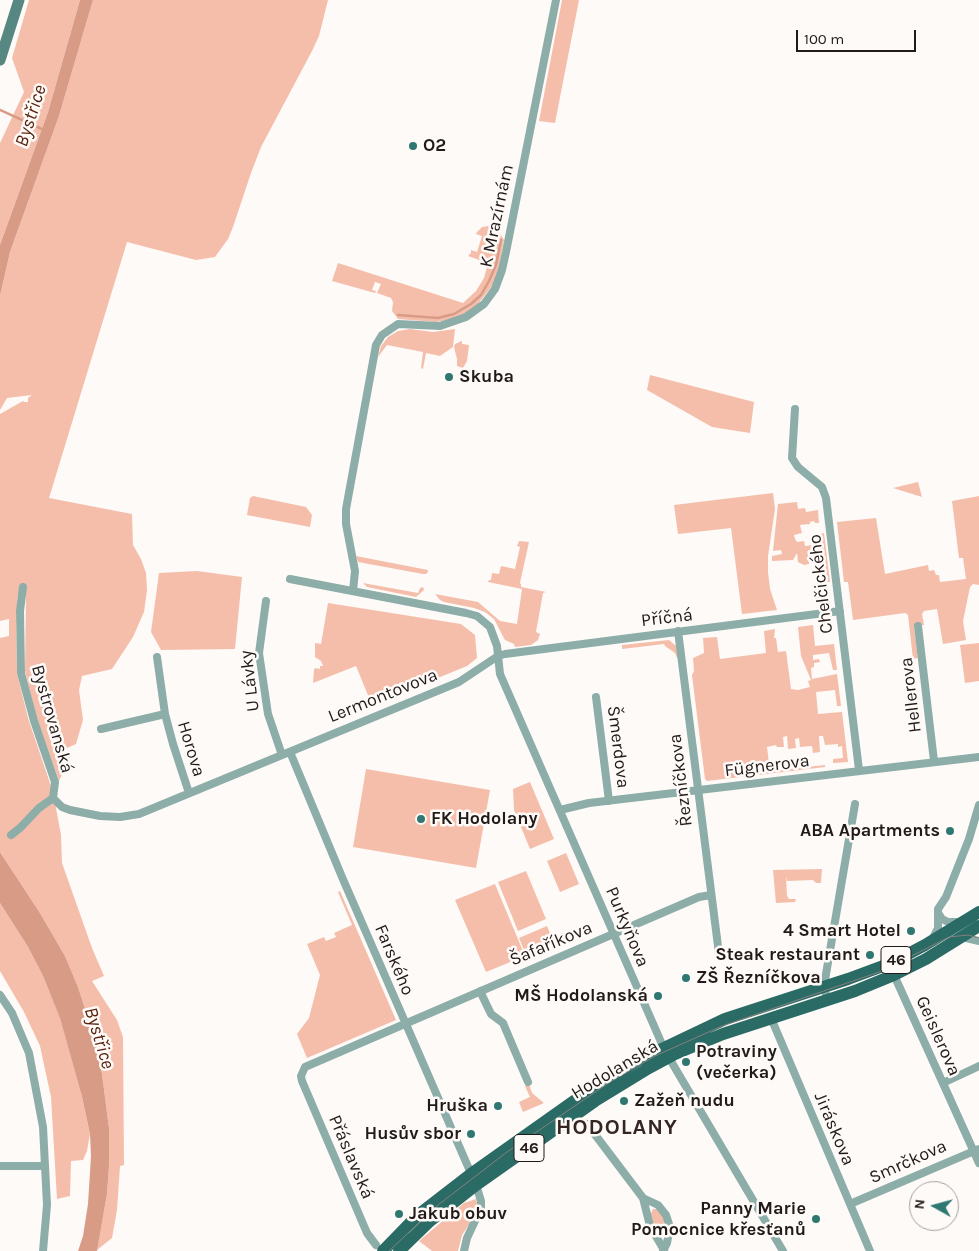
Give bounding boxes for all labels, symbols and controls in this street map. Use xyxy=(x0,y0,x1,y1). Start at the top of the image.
scale bar xyxy=(799,20,919,52)
text: 100 m xyxy=(804,30,844,48)
water label: Bystřice xyxy=(10,82,52,150)
place label: O2 xyxy=(423,135,446,157)
marker: O2 xyxy=(407,140,419,152)
street label: K Mrazírnám xyxy=(476,162,518,270)
place label: Skuba xyxy=(459,366,514,388)
marker: Skuba xyxy=(443,371,455,383)
street label: Chelčického xyxy=(804,533,838,635)
street label: Příčná xyxy=(640,604,694,632)
street label: U Lávky xyxy=(236,649,264,713)
street label: Hellerova xyxy=(896,656,926,734)
street label: Bystrovanská xyxy=(26,662,78,776)
street label: Lermontovova xyxy=(325,664,441,728)
street label: Šmerdova xyxy=(602,705,634,789)
street label: Horova xyxy=(172,719,210,779)
street label: Řezníčkova xyxy=(665,732,697,828)
street label: Fügnerova xyxy=(723,750,811,782)
place label: FK Hodolany xyxy=(431,808,538,830)
marker: FK Hodolany xyxy=(415,813,427,825)
place label: ABA Apartments xyxy=(800,820,940,842)
marker: ABA Apartments xyxy=(944,825,956,837)
street label: Purkyňova xyxy=(600,884,654,970)
street label: Šafaříkova xyxy=(506,917,596,971)
place label: 4 Smart Hotel xyxy=(783,920,901,942)
street label: Farského xyxy=(369,921,419,999)
marker: 4 Smart Hotel xyxy=(905,925,917,937)
place label: Steak restaurant xyxy=(715,944,860,966)
road number: 46 xyxy=(881,946,911,974)
marker: Steak restaurant xyxy=(864,949,876,961)
place label: ZŠ Řezníčkova xyxy=(696,967,821,989)
marker: ZŠ Řezníčkova xyxy=(680,972,692,984)
place label: MŠ Hodolanská xyxy=(514,985,648,1007)
marker: MŠ Hodolanská xyxy=(652,990,664,1002)
street label: Geislerova xyxy=(911,993,965,1079)
water label: Bystřice xyxy=(79,1004,119,1072)
street label: Hodolanská xyxy=(568,1036,662,1104)
place label: Potraviny (večerka) xyxy=(696,1041,777,1084)
marker: Potraviny (večerka) xyxy=(680,1056,692,1068)
street label: Jiráskova xyxy=(809,1089,859,1169)
place label: Zažeň nudu xyxy=(634,1090,735,1112)
place label: Hruška xyxy=(426,1095,488,1117)
marker: Zažeň nudu xyxy=(618,1095,630,1107)
marker: Hruška xyxy=(492,1100,504,1112)
street label: Přáslavská xyxy=(324,1112,378,1202)
district label: HODOLANY xyxy=(555,1115,679,1141)
place label: Husův sbor xyxy=(365,1123,461,1145)
marker: Husův sbor xyxy=(465,1128,477,1140)
road number: 46 xyxy=(514,1134,544,1162)
street label: Smrčkova xyxy=(866,1135,950,1189)
north arrow xyxy=(909,1181,959,1231)
place label: Panny Marie Pomocnice křesťanů xyxy=(631,1198,806,1240)
text: N xyxy=(911,1198,929,1210)
place label: Jakub obuv xyxy=(409,1203,507,1225)
marker: Jakub obuv xyxy=(393,1208,405,1220)
marker: Panny Marie Pomocnice křesťanů xyxy=(810,1213,822,1225)

